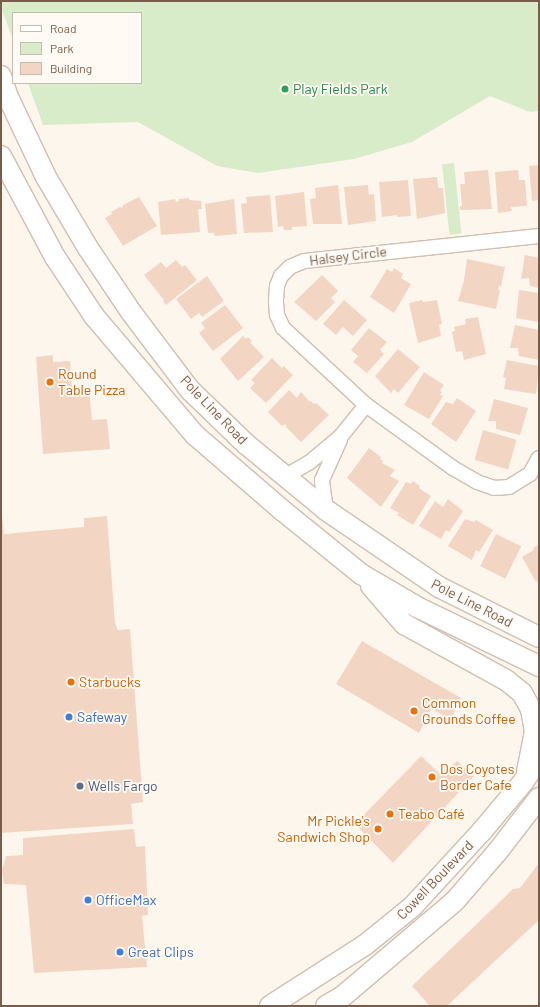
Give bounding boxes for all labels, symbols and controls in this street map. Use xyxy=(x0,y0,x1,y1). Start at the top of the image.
legend xyxy=(12,12,142,84)
text: Road xyxy=(50,21,77,35)
text: Park xyxy=(50,41,74,55)
text: Building xyxy=(50,61,92,75)
place label: Play Fields Park xyxy=(293,81,388,97)
marker: Play Fields Park xyxy=(280,84,290,94)
street label: Halsey Circle xyxy=(308,243,388,269)
place label: Round Table Pizza xyxy=(58,366,126,398)
street label: Pole Line Road xyxy=(177,372,251,448)
marker: Round Table Pizza xyxy=(45,377,55,387)
street label: Pole Line Road xyxy=(428,575,516,631)
place label: Starbucks xyxy=(79,674,141,690)
marker: Starbucks xyxy=(66,677,76,687)
place label: Common Grounds Coffee xyxy=(422,695,516,728)
marker: Common Grounds Coffee xyxy=(409,706,419,716)
place label: Safeway xyxy=(77,709,127,725)
marker: Safeway xyxy=(64,712,74,722)
place label: Dos Coyotes Border Cafe xyxy=(440,761,514,794)
marker: Dos Coyotes Border Cafe xyxy=(427,772,437,782)
place label: Wells Fargo xyxy=(88,778,158,794)
marker: Wells Fargo xyxy=(75,781,85,791)
place label: Teabo Café xyxy=(398,806,465,822)
marker: Teabo Café xyxy=(385,809,395,819)
place label: Mr Pickle's Sandwich Shop xyxy=(277,813,370,846)
marker: Mr Pickle's Sandwich Shop xyxy=(373,824,383,834)
street label: Cowell Boulevard xyxy=(393,837,477,923)
place label: OfficeMax xyxy=(96,892,156,908)
marker: OfficeMax xyxy=(83,895,93,905)
place label: Great Clips xyxy=(128,944,194,960)
marker: Great Clips xyxy=(115,947,125,957)

